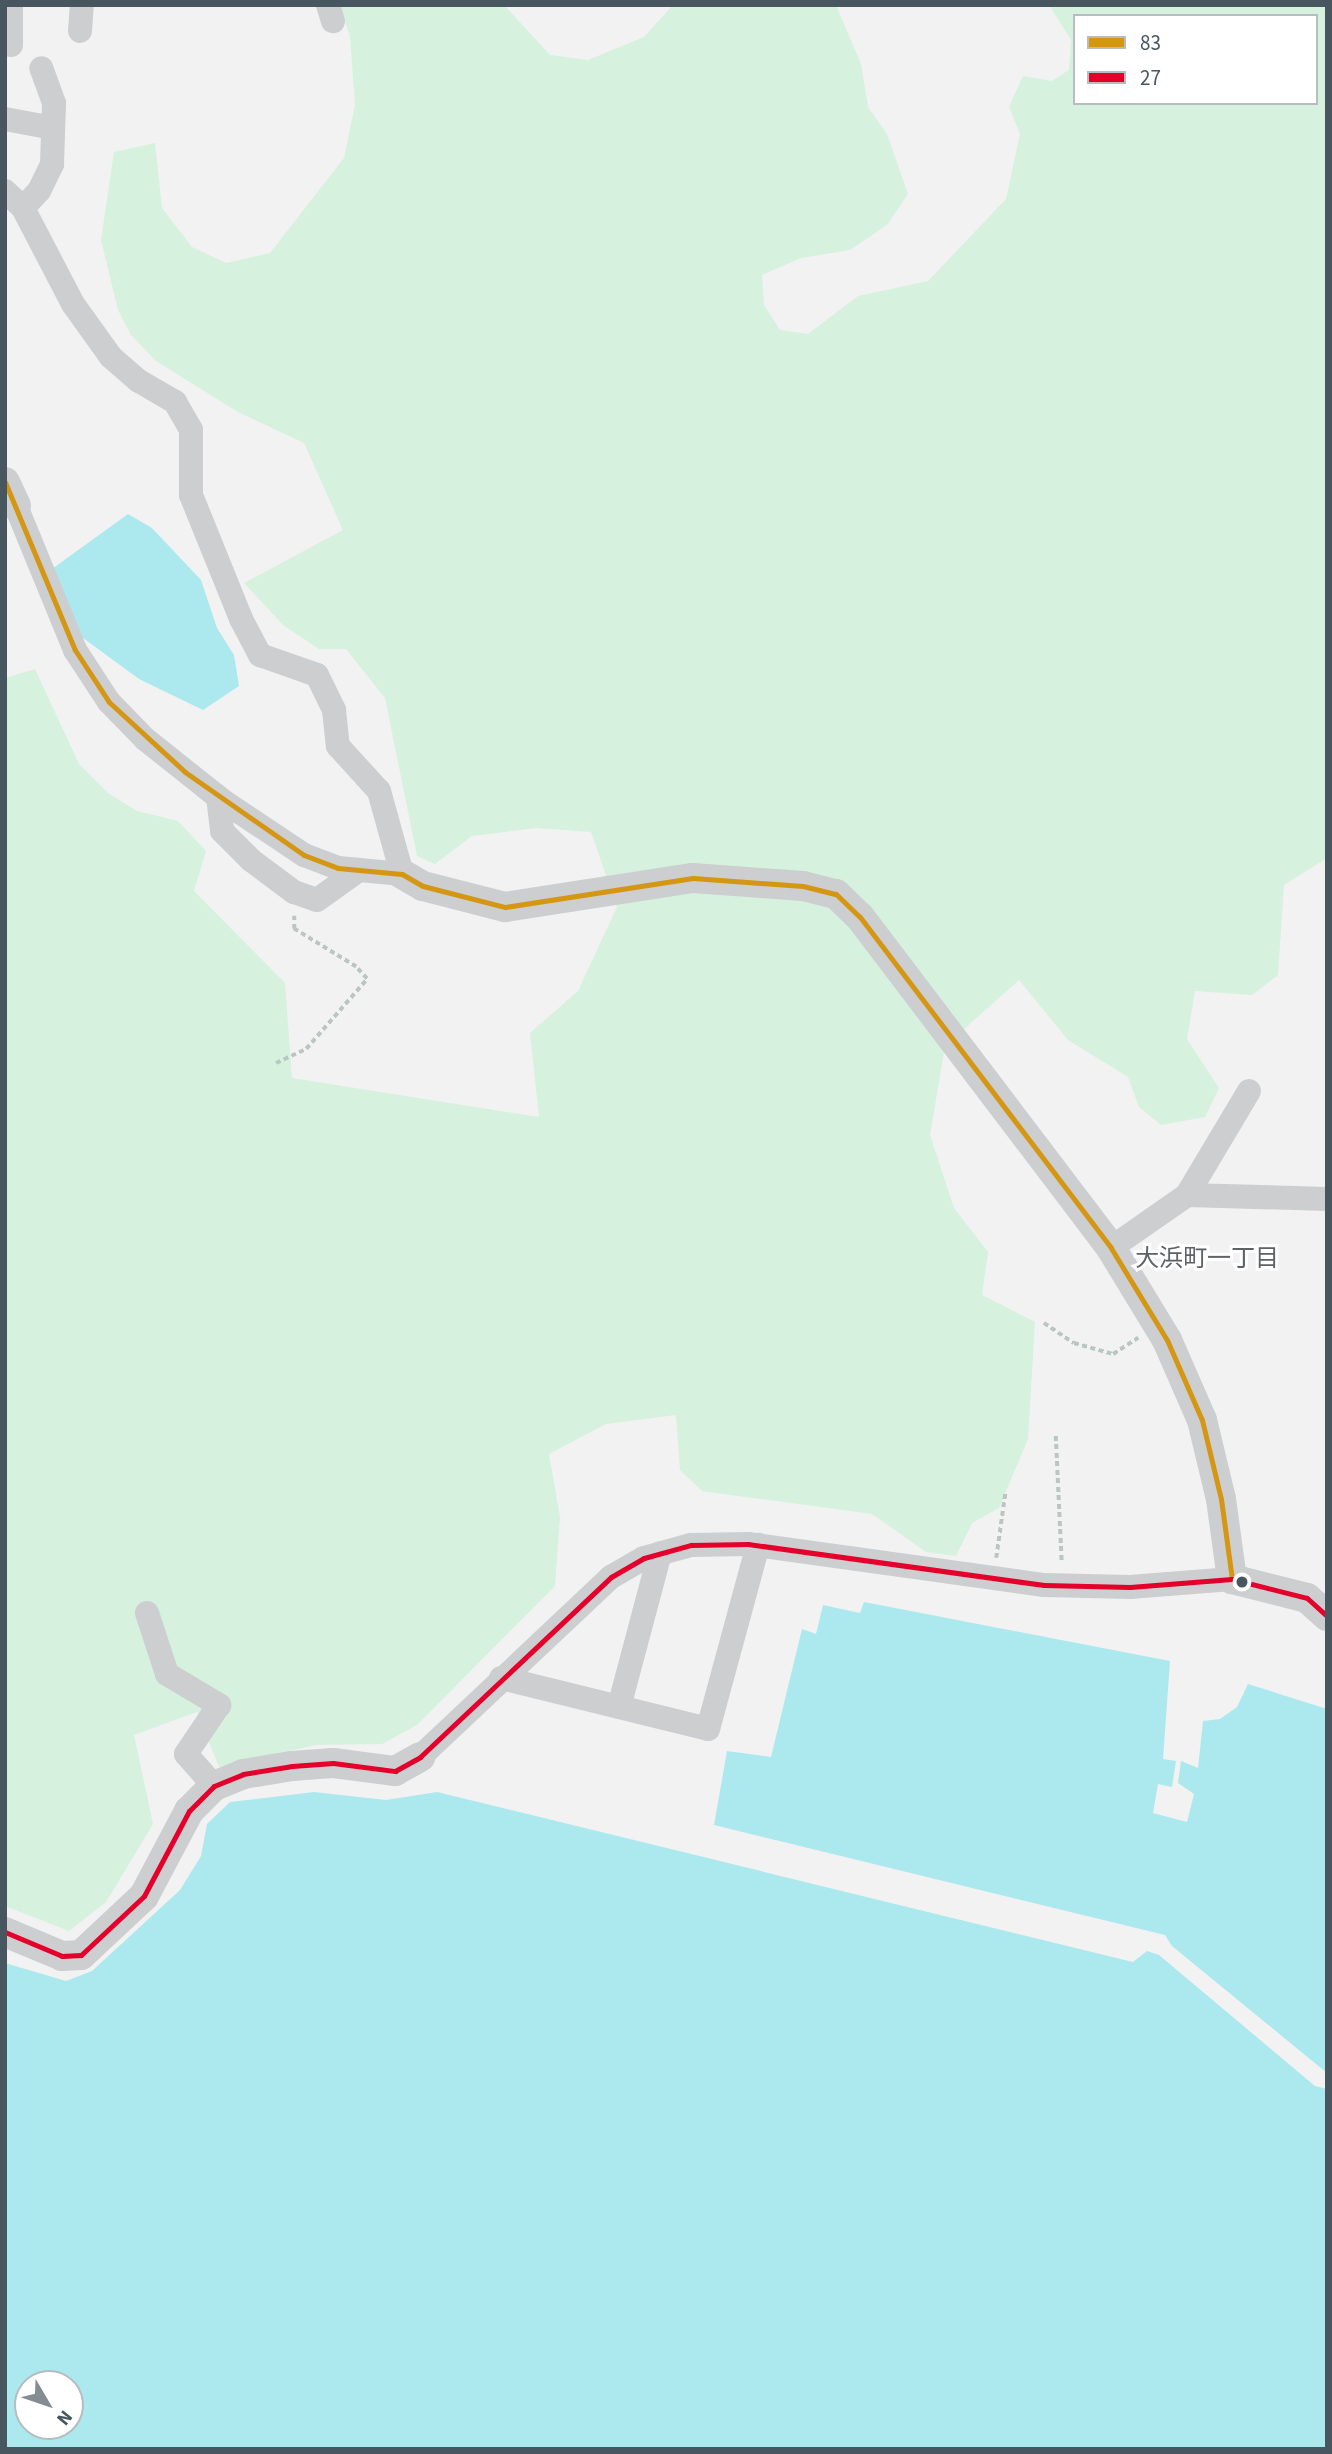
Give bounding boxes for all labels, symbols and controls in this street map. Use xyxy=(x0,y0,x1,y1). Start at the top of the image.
legend xyxy=(1073,14,1318,105)
text: 83 xyxy=(1140,28,1161,58)
text: 27 xyxy=(1140,63,1161,93)
district label: 大浜町一丁目 xyxy=(1135,1245,1279,1273)
unlabelled marker xyxy=(1235,1575,1249,1589)
north arrow xyxy=(14,2370,84,2440)
text: N xyxy=(50,2404,79,2431)

